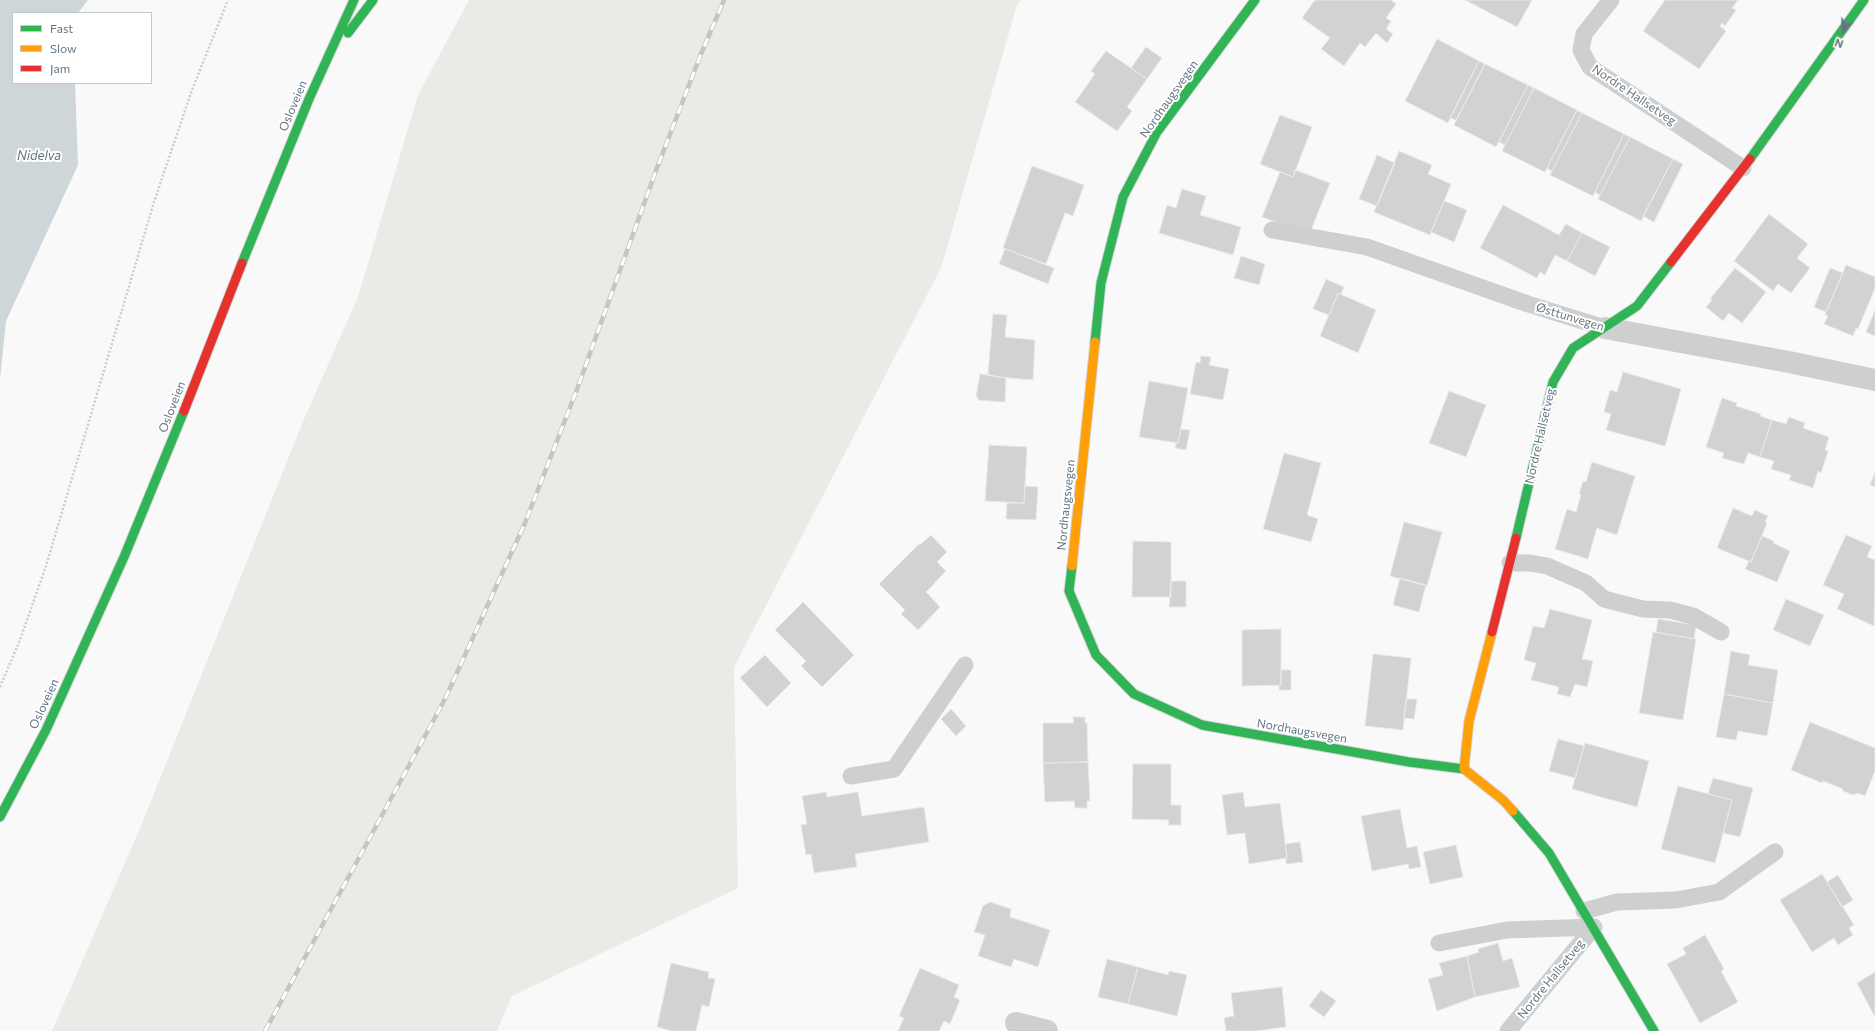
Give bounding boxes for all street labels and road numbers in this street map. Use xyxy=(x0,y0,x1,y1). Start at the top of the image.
street label: Nordhaugsvegen xyxy=(1137,57,1201,141)
street label: Nordre Hallsetveg xyxy=(1589,62,1679,128)
street label: Osloveien xyxy=(276,78,310,134)
street label: Østtunvegen xyxy=(1534,300,1606,334)
street label: Osloveien xyxy=(156,379,188,435)
street label: Nordre Hallsetveg xyxy=(1522,387,1558,485)
street label: Nordhaugsvegen xyxy=(1054,459,1078,551)
street label: Osloveien xyxy=(26,677,62,731)
street label: Nordhaugsvegen xyxy=(1256,716,1348,746)
street label: Nordre Hallsetveg xyxy=(1515,936,1587,1022)

